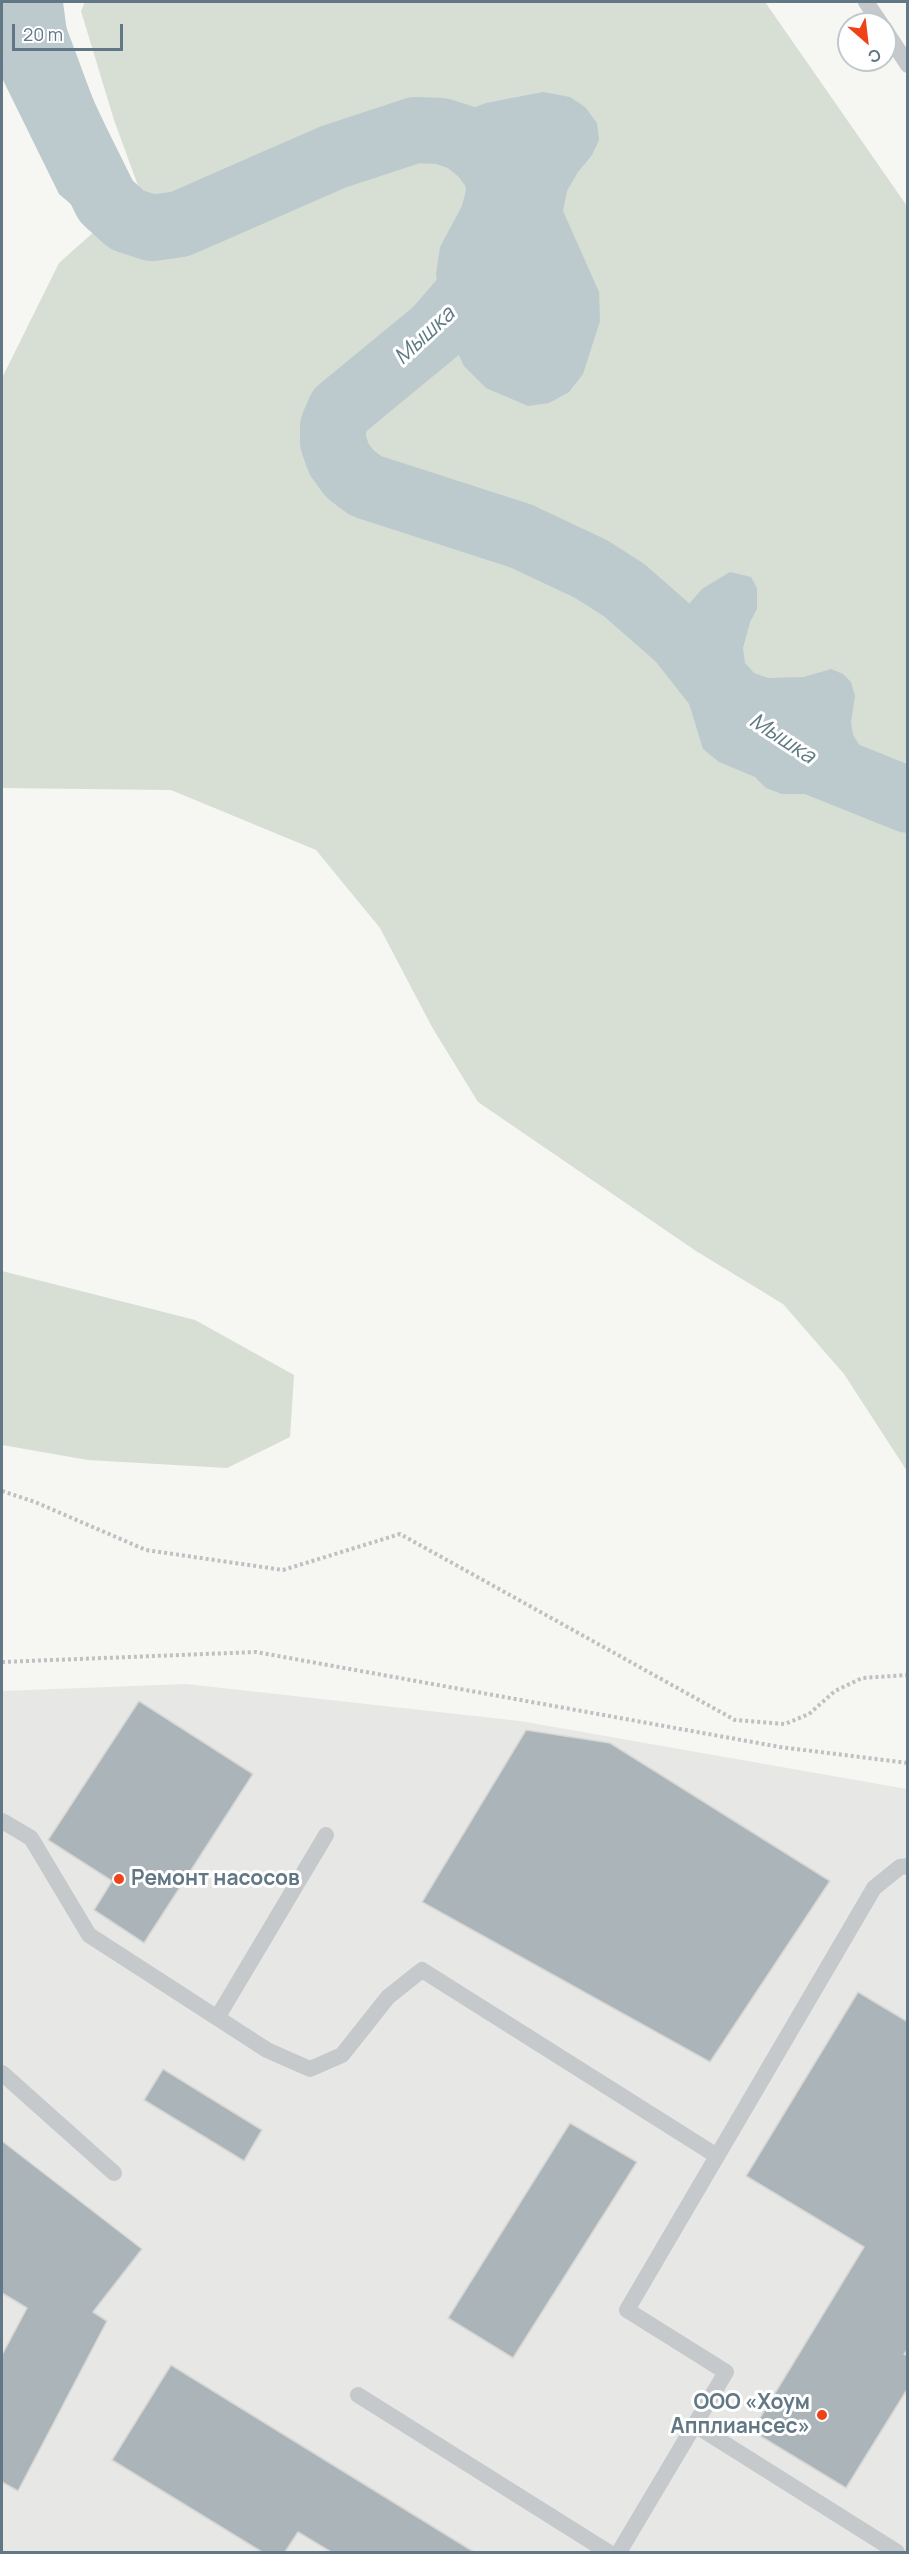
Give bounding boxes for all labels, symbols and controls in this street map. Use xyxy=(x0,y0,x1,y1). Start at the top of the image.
scale bar xyxy=(15,12,126,50)
north arrow xyxy=(837,12,897,72)
text: 20 m xyxy=(23,22,63,46)
text: С xyxy=(864,44,885,69)
water label: Мышка xyxy=(389,301,461,371)
water label: Мышка xyxy=(744,708,820,770)
place label: Ремонт насосов xyxy=(131,1866,300,1892)
marker: Ремонт насосов xyxy=(112,1872,126,1886)
place label: ООО «Хоум Апплиансес» xyxy=(671,2390,810,2440)
marker: ООО «Хоум Апплиансес» xyxy=(815,2408,829,2422)

